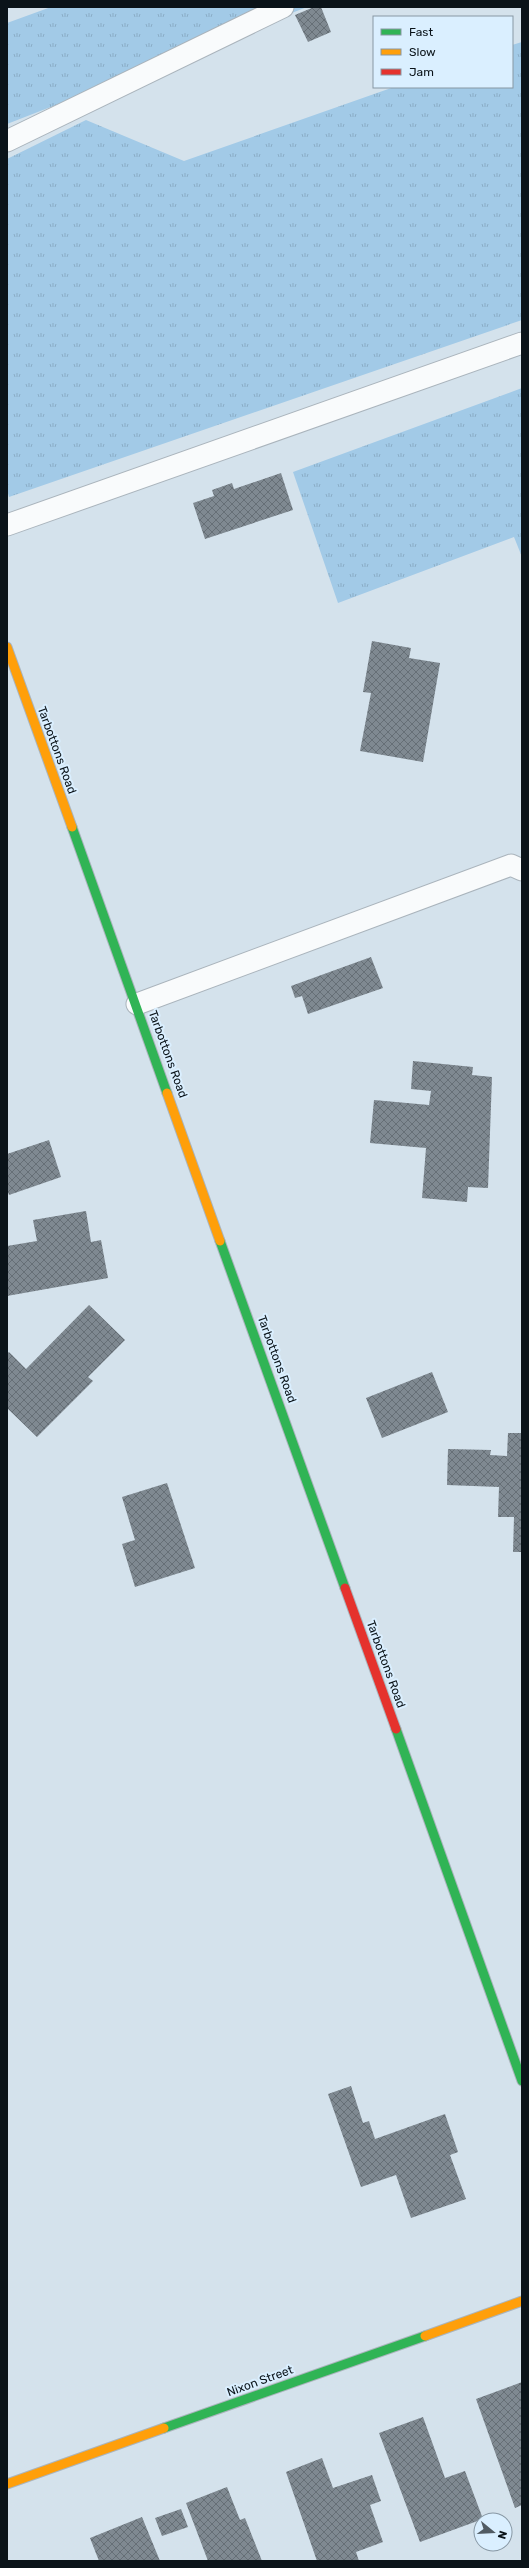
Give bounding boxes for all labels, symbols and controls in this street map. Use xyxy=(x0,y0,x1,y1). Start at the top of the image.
legend xyxy=(373,16,513,88)
text: Fast xyxy=(409,25,433,39)
text: Slow xyxy=(409,45,436,59)
text: Jam xyxy=(409,65,434,79)
street label: Tarbottons Road xyxy=(35,704,79,796)
street label: Tarbottons Road xyxy=(146,1008,190,1100)
street label: Tarbottons Road xyxy=(255,1313,299,1405)
street label: Tarbottons Road xyxy=(364,1618,408,1710)
street label: Nixon Street xyxy=(225,2362,295,2399)
north arrow xyxy=(473,2512,513,2552)
text: N xyxy=(495,2529,509,2541)

